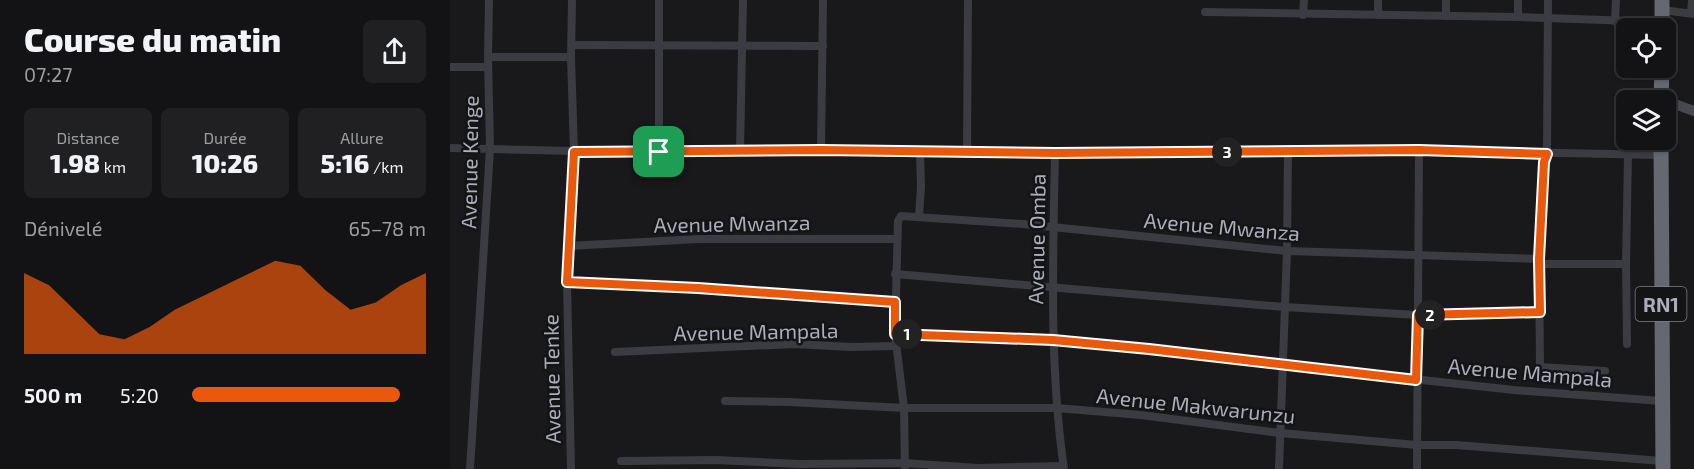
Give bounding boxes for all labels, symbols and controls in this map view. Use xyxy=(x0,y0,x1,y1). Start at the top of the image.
map controls xyxy=(1616,18,1676,150)
button: locate xyxy=(1616,18,1676,78)
text: Course du matin xyxy=(24,19,281,59)
button: share xyxy=(363,20,426,83)
text: 07:27 xyxy=(24,62,73,86)
button: layers xyxy=(1616,90,1676,150)
street label: Avenue Kenge xyxy=(455,95,483,229)
pin xyxy=(633,126,684,177)
text: Distance xyxy=(56,128,120,147)
text: Durée xyxy=(203,128,247,147)
text: Allure xyxy=(340,128,384,147)
icon: arrive xyxy=(642,135,675,168)
pin: 3 xyxy=(1212,137,1242,167)
text: 3 xyxy=(1222,142,1232,161)
text: 1.98 xyxy=(50,147,100,178)
text: 10:26 xyxy=(192,147,258,178)
text: 5:16 xyxy=(321,147,369,178)
text: km xyxy=(100,157,126,176)
text: /km xyxy=(369,157,403,176)
street label: Avenue Omba xyxy=(1022,173,1050,305)
street label: Avenue Mwanza xyxy=(1143,207,1301,245)
street label: Avenue Mwanza xyxy=(653,209,811,237)
text: Dénivelé xyxy=(24,216,103,240)
text: 65–78 m xyxy=(349,216,426,240)
road number: RN1 xyxy=(1636,287,1686,321)
pin: 2 xyxy=(1415,300,1445,330)
text: 2 xyxy=(1425,305,1435,324)
street label: Avenue Tenke xyxy=(537,314,565,444)
street label: Avenue Mampala xyxy=(673,317,839,345)
pin: 1 xyxy=(892,319,922,349)
text: 1 xyxy=(904,324,910,343)
street label: Avenue Mampala xyxy=(1447,352,1613,392)
street label: Avenue Makwarunzu xyxy=(1095,382,1297,428)
text: 500 m xyxy=(24,383,82,407)
text: 5:20 xyxy=(120,383,159,407)

